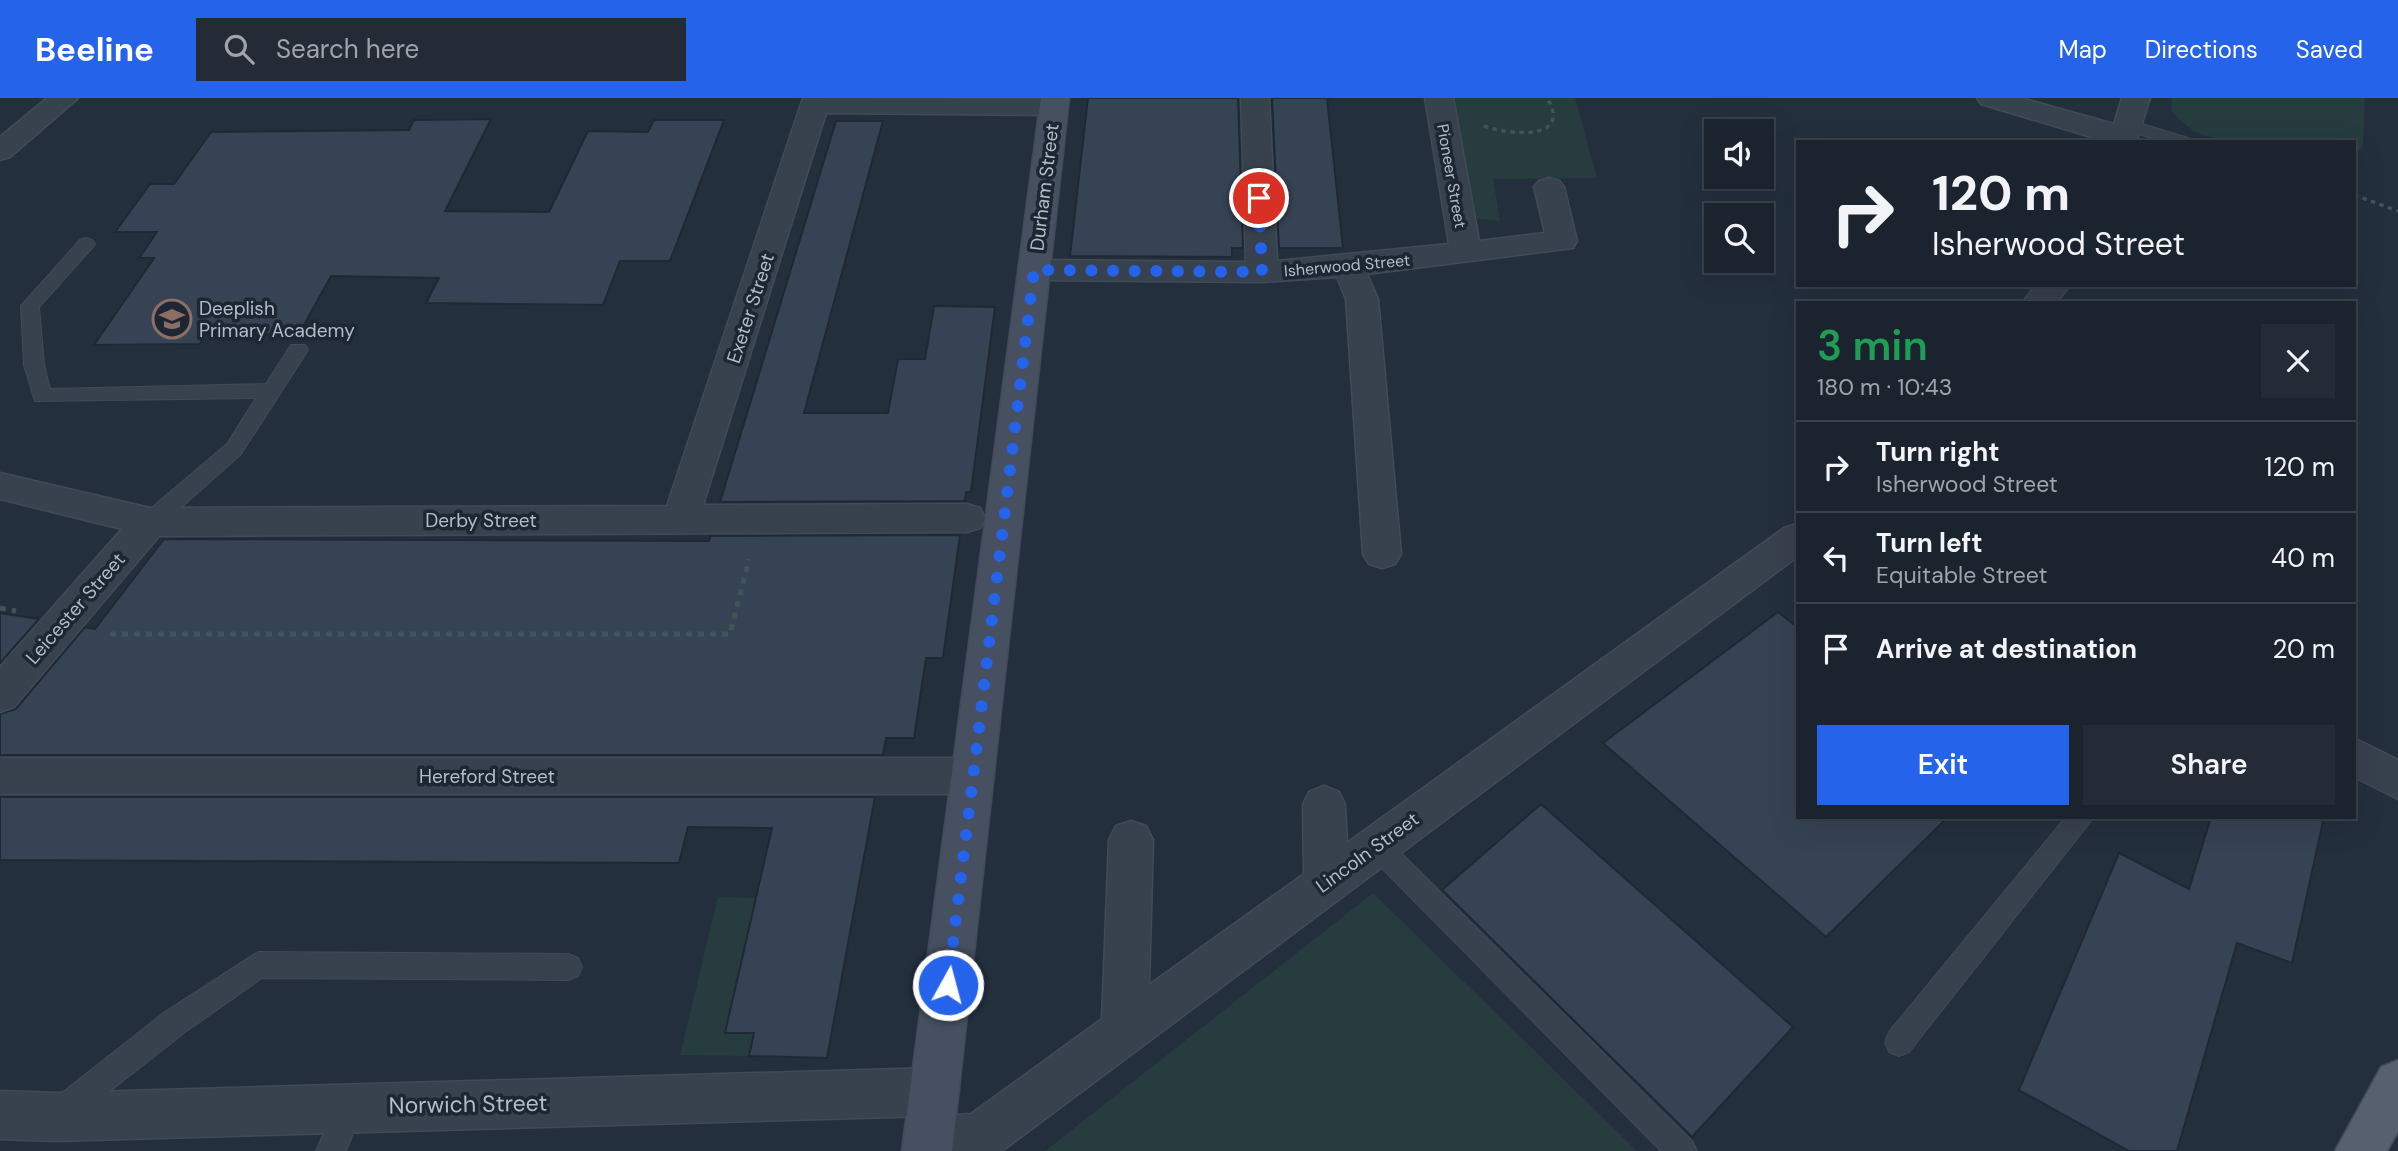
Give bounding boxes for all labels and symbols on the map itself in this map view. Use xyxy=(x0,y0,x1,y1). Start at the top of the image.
street label: Durham Street xyxy=(1024,122,1065,252)
street label: Pioneer Street xyxy=(1432,122,1471,230)
pin xyxy=(1229,168,1289,228)
street label: Exeter Street xyxy=(721,250,780,366)
street label: Isherwood Street xyxy=(1283,250,1411,281)
place label: Deeplish Primary Academy xyxy=(199,296,355,343)
school or university icon: Deeplish Primary Academy xyxy=(151,298,193,340)
street label: Derby Street xyxy=(425,508,537,533)
street label: Leicester Street xyxy=(20,547,131,669)
street label: Hereford Street xyxy=(419,764,555,789)
street label: Lincoln Street xyxy=(1311,807,1424,898)
position arrow xyxy=(911,948,985,1022)
street label: Norwich Street xyxy=(388,1088,548,1120)

